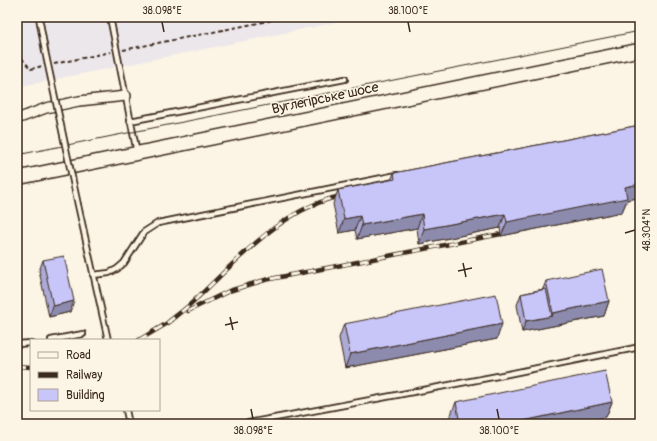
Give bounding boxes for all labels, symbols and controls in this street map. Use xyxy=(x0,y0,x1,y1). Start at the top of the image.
text: 38.098°E xyxy=(142,5,182,17)
text: 38.100°E xyxy=(388,5,428,17)
street label: Вуглегірське шосе xyxy=(270,78,380,118)
text: 48.304°N xyxy=(641,209,653,251)
legend xyxy=(30,339,160,411)
text: Road xyxy=(66,348,91,363)
text: Railway xyxy=(66,368,102,383)
text: Building xyxy=(66,388,105,403)
text: 38.098°E xyxy=(233,425,273,437)
text: 38.100°E xyxy=(479,425,519,437)

